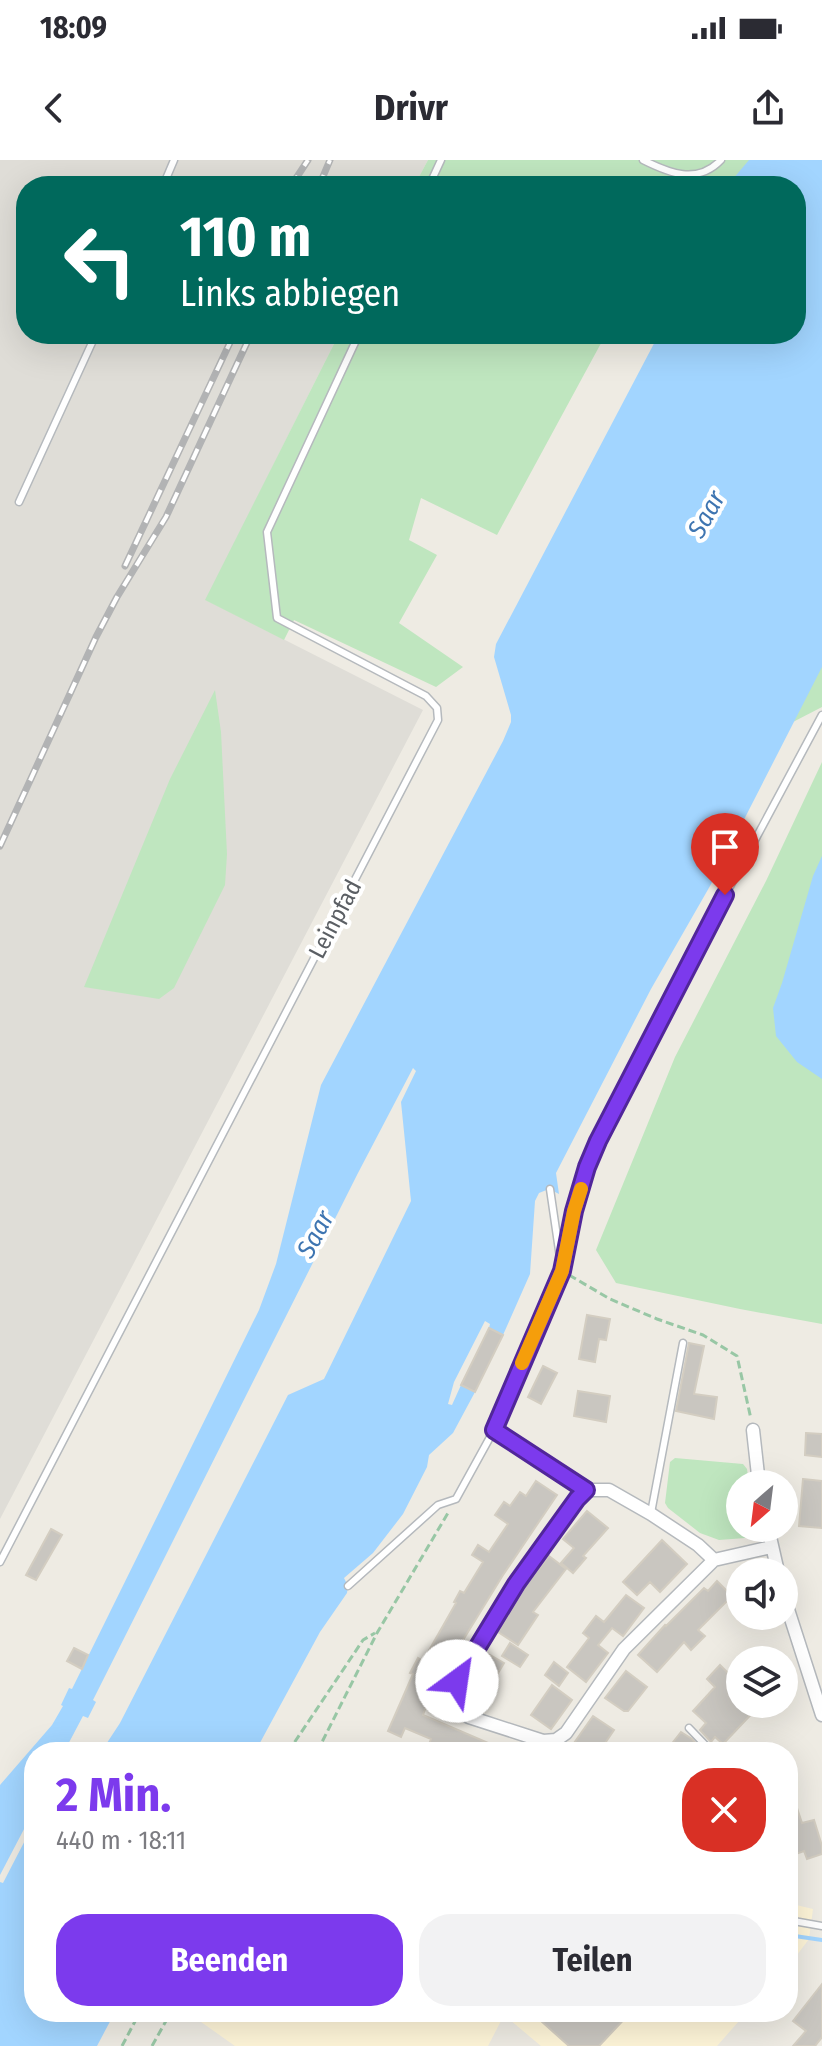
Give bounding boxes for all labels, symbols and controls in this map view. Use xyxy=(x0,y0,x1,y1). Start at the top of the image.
text: 18:09 xyxy=(40,10,107,46)
icon: back xyxy=(32,86,76,130)
text: Drivr xyxy=(374,86,448,130)
icon: share xyxy=(746,86,790,130)
text: 110 m xyxy=(180,204,311,271)
icon: left xyxy=(48,208,152,312)
text: Links abbiegen xyxy=(180,272,400,316)
water label: Saar xyxy=(681,485,732,544)
pin xyxy=(691,813,759,895)
icon: arrive xyxy=(703,825,747,869)
street label: Leinpfad xyxy=(303,875,367,963)
water label: Saar xyxy=(290,1205,341,1264)
north arrow xyxy=(726,1470,798,1542)
map controls xyxy=(726,1470,798,1718)
button: sound xyxy=(726,1558,798,1630)
position arrow xyxy=(415,1639,499,1723)
button: layers xyxy=(726,1646,798,1718)
text: 2 Min. xyxy=(56,1766,171,1824)
button: close xyxy=(682,1768,766,1852)
text: 440 m · 18:11 xyxy=(56,1825,186,1856)
button: Beenden xyxy=(56,1914,403,2006)
button: Teilen xyxy=(419,1914,766,2006)

